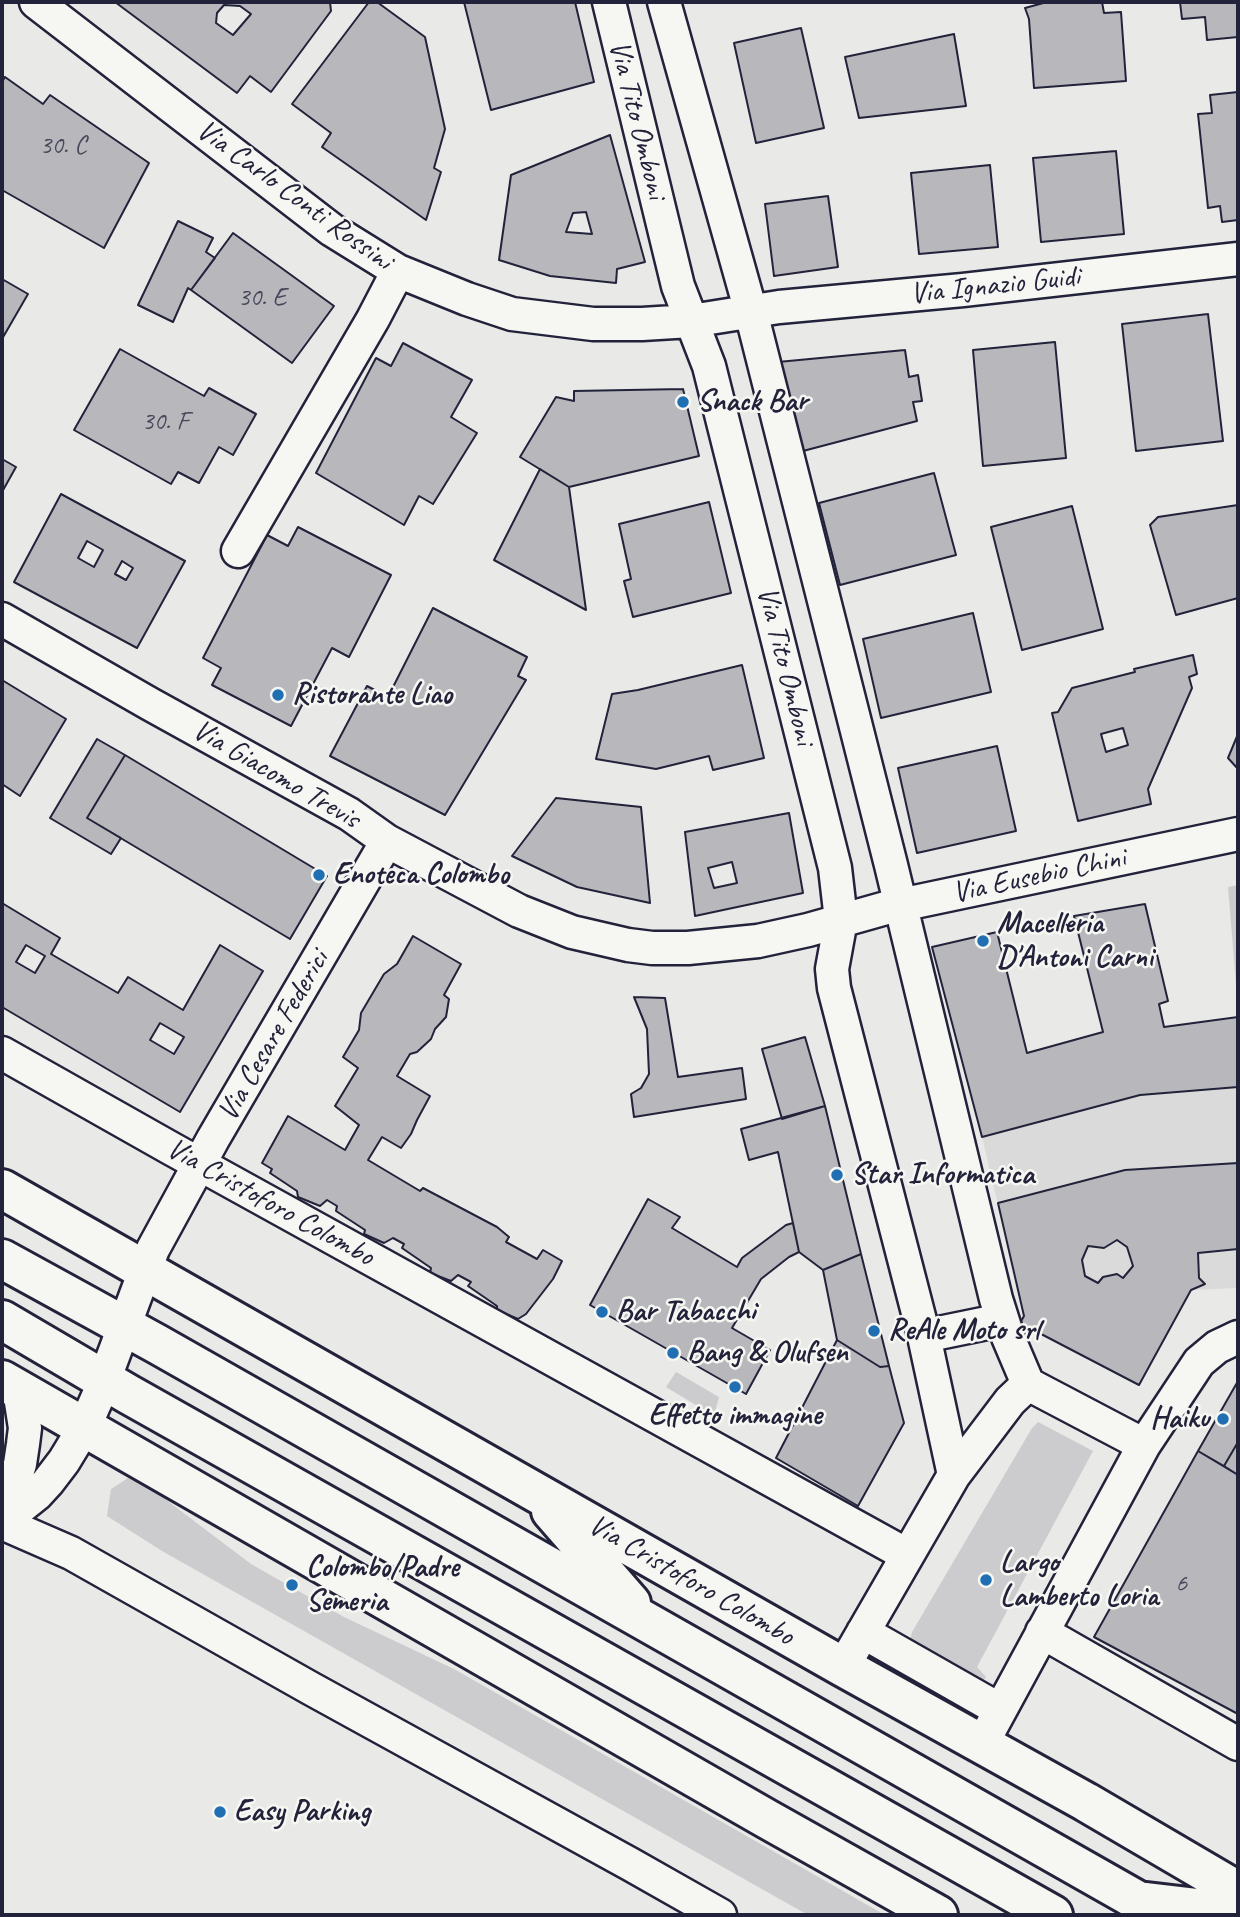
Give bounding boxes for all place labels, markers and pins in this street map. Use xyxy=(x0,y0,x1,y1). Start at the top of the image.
place label: Snack Bar xyxy=(697,384,808,420)
marker: Snack Bar xyxy=(675,394,691,410)
place label: Ristorante Liao xyxy=(292,677,452,713)
marker: Ristorante Liao xyxy=(270,687,286,703)
place label: Enoteca Colombo xyxy=(333,857,509,893)
marker: Enoteca Colombo xyxy=(311,867,327,883)
place label: Macelleria D'Antoni Carni xyxy=(997,906,1153,976)
marker: Macelleria D'Antoni Carni xyxy=(975,933,991,949)
place label: Star Informatica xyxy=(851,1157,1034,1193)
marker: Star Informatica xyxy=(829,1167,845,1183)
place label: Bar Tabacchi xyxy=(616,1294,755,1330)
marker: Bar Tabacchi xyxy=(594,1304,610,1320)
place label: ReAle Moto srl xyxy=(888,1313,1039,1349)
marker: ReAle Moto srl xyxy=(866,1323,882,1339)
place label: Bang & Olufsen xyxy=(687,1335,848,1371)
marker: Bang & Olufsen xyxy=(665,1345,681,1361)
marker: Effetto immagine xyxy=(727,1379,743,1395)
place label: Effetto immagine xyxy=(648,1398,822,1434)
place label: Haiku xyxy=(1150,1401,1209,1437)
marker: Haiku xyxy=(1215,1411,1231,1427)
place label: Largo Lamberto Loria xyxy=(1000,1545,1158,1616)
place label: Colombo/Padre Semeria xyxy=(306,1550,459,1620)
marker: Largo Lamberto Loria xyxy=(978,1572,994,1588)
marker: Colombo/Padre Semeria xyxy=(284,1577,300,1593)
place label: Easy Parking xyxy=(234,1794,370,1830)
marker: Easy Parking xyxy=(212,1804,228,1820)

